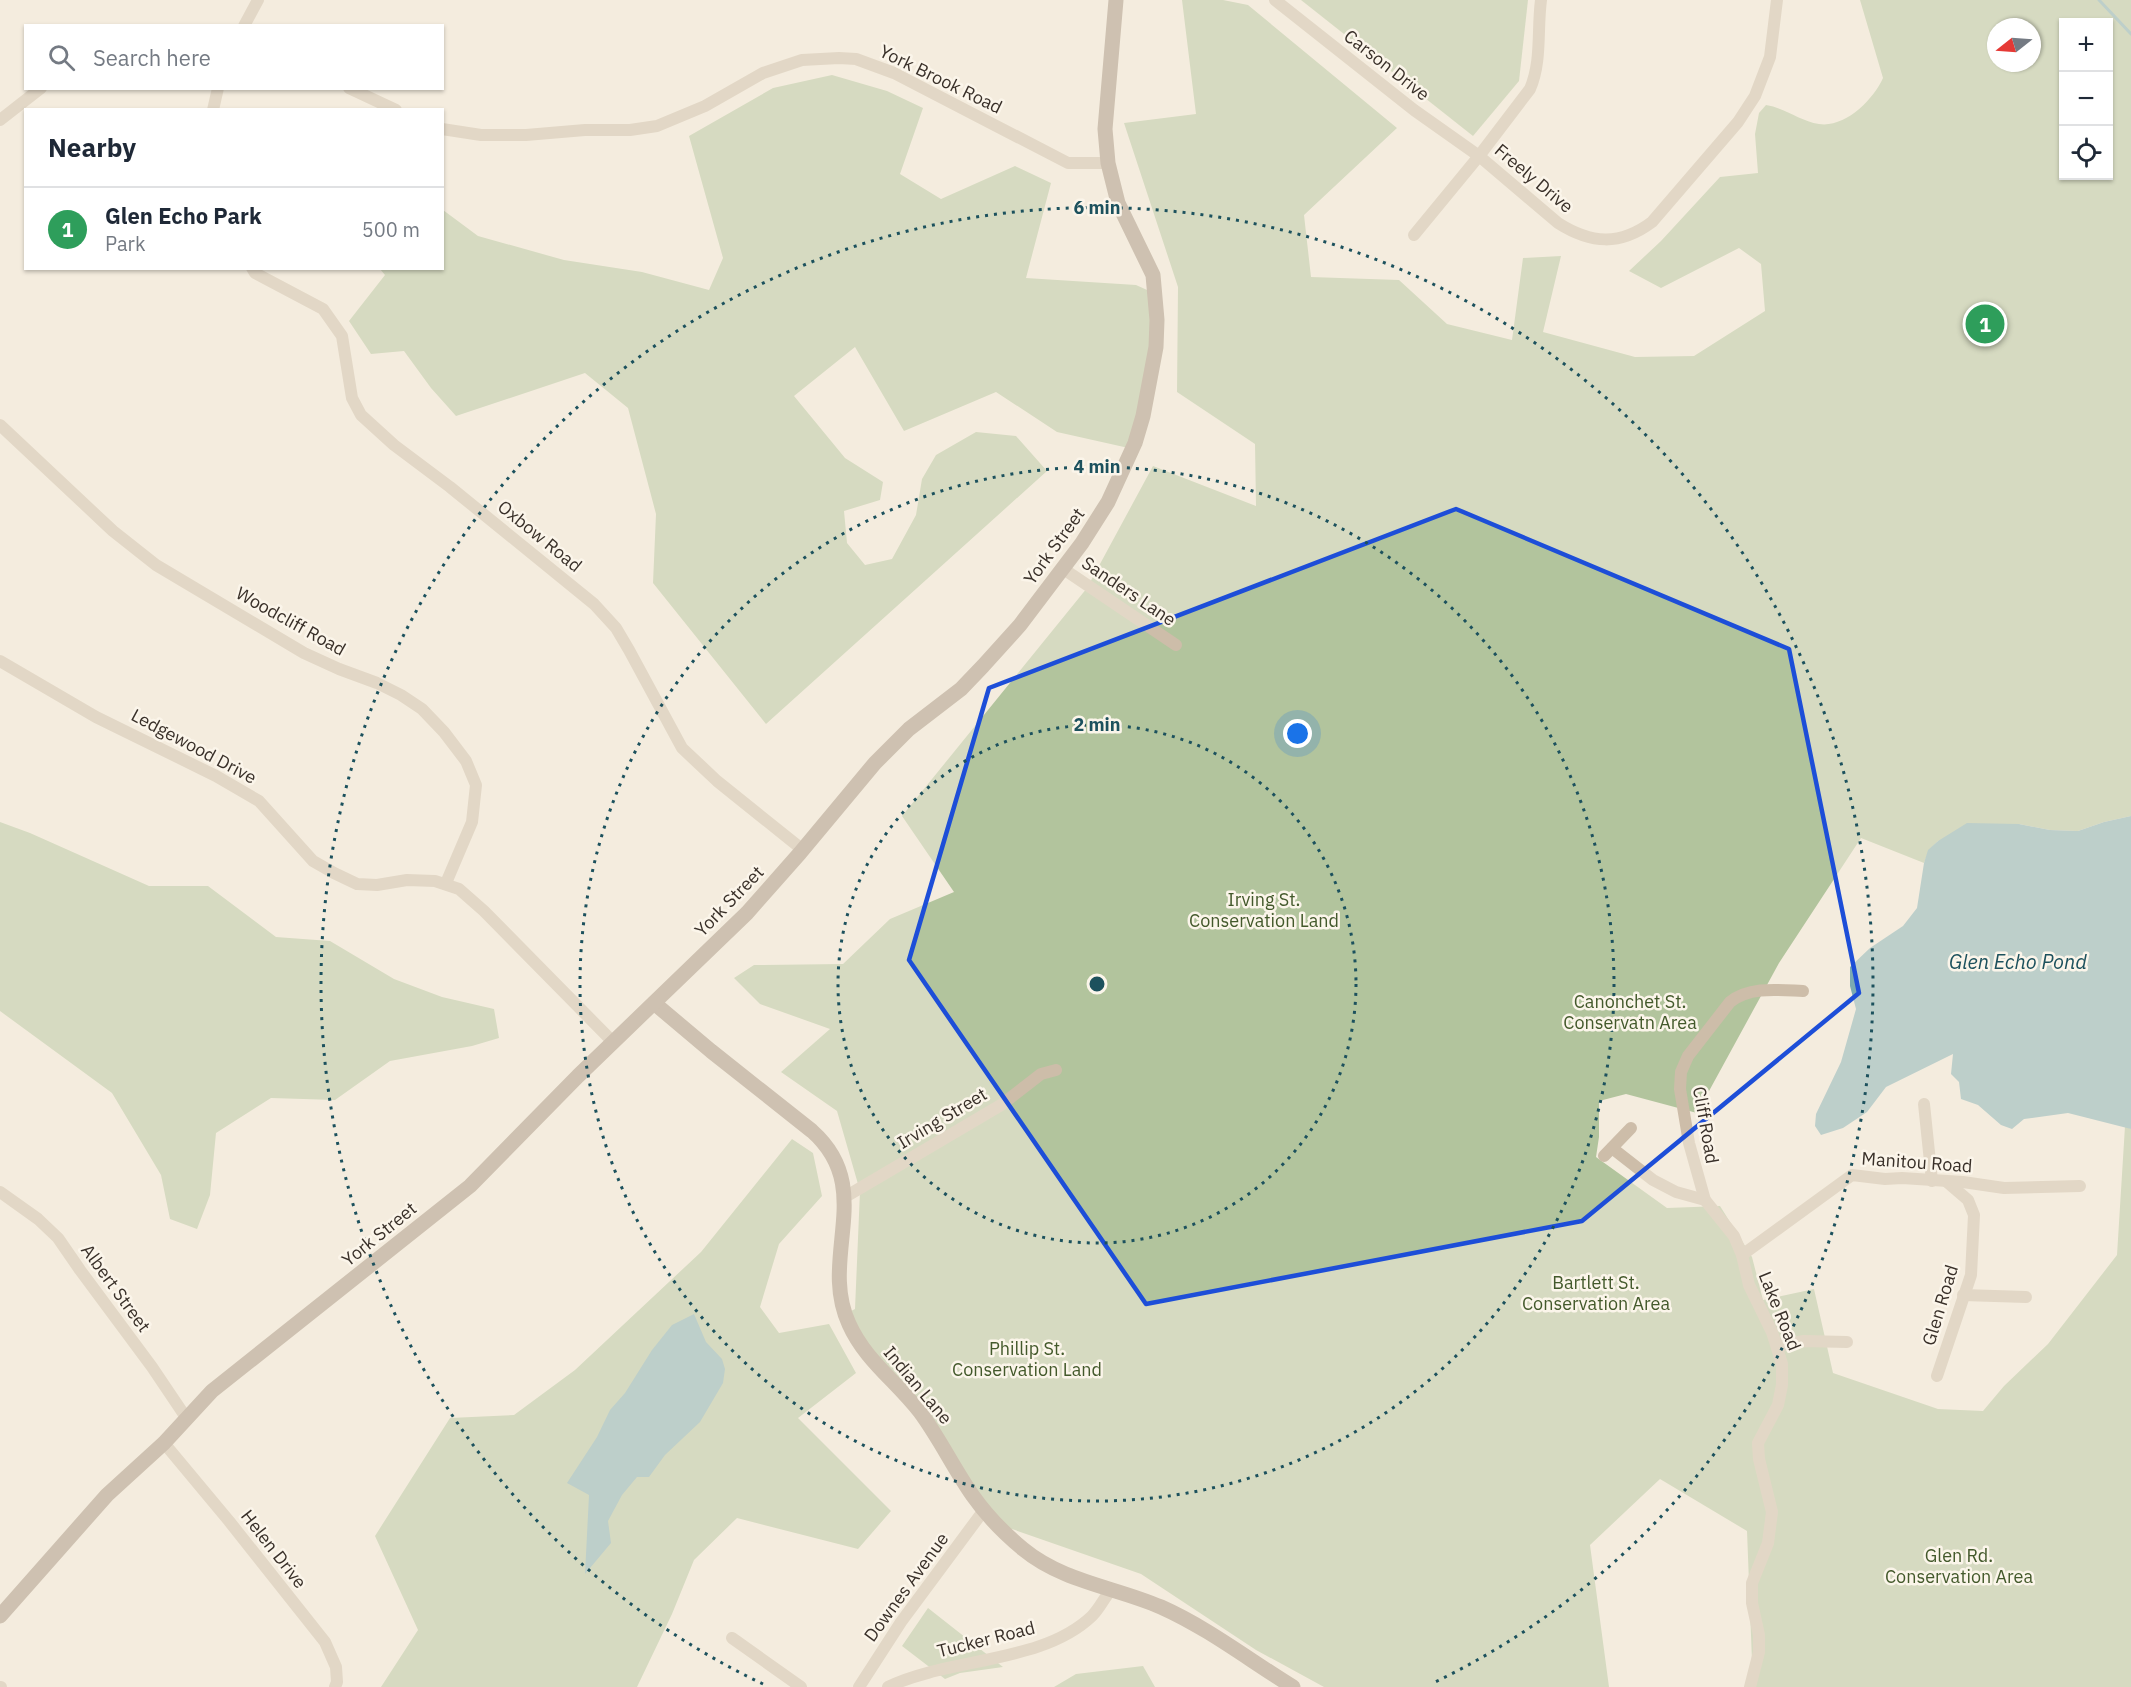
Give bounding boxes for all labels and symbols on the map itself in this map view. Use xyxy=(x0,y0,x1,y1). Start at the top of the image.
north arrow xyxy=(1987,18,2041,72)
street label: Carson Drive xyxy=(1340,24,1435,106)
street label: York Brook Road xyxy=(876,39,1006,119)
street label: Freely Drive xyxy=(1490,138,1578,218)
text: 6 min xyxy=(1073,196,1121,219)
pin: 1 xyxy=(1966,302,2004,346)
text: 4 min xyxy=(1073,455,1121,478)
street label: Oxbow Road xyxy=(493,495,587,577)
street label: York Street xyxy=(1018,503,1090,589)
street label: Sanders Lane xyxy=(1077,551,1181,631)
street label: Woodcliff Road xyxy=(232,581,350,661)
street label: Ledgewood Drive xyxy=(127,703,261,789)
text: 2 min xyxy=(1073,713,1121,736)
your location xyxy=(1283,719,1312,748)
street label: York Street xyxy=(690,861,768,941)
park label: Irving St. Conservation Land xyxy=(1189,888,1339,932)
water label: Glen Echo Pond xyxy=(1949,948,2087,975)
centre of rings xyxy=(1087,974,1107,994)
park label: Canonchet St. Conservatn Area xyxy=(1563,990,1697,1034)
street label: Irving Street xyxy=(893,1082,991,1154)
street label: Cliff Road xyxy=(1688,1085,1724,1165)
street label: Manitou Road xyxy=(1861,1147,1973,1177)
street label: York Street xyxy=(337,1197,421,1271)
street label: Albert Street xyxy=(76,1239,156,1337)
street label: Glen Road xyxy=(1917,1262,1963,1348)
street label: Lake Road xyxy=(1754,1268,1806,1354)
park label: Bartlett St. Conservation Area xyxy=(1522,1271,1670,1315)
park label: Phillip St. Conservation Land xyxy=(952,1337,1102,1381)
street label: Indian Lane xyxy=(879,1341,957,1429)
street label: Helen Drive xyxy=(236,1505,312,1593)
street label: Downes Avenue xyxy=(859,1528,953,1646)
park label: Glen Rd. Conservation Area xyxy=(1885,1544,2033,1588)
street label: Tucker Road xyxy=(935,1616,1037,1662)

